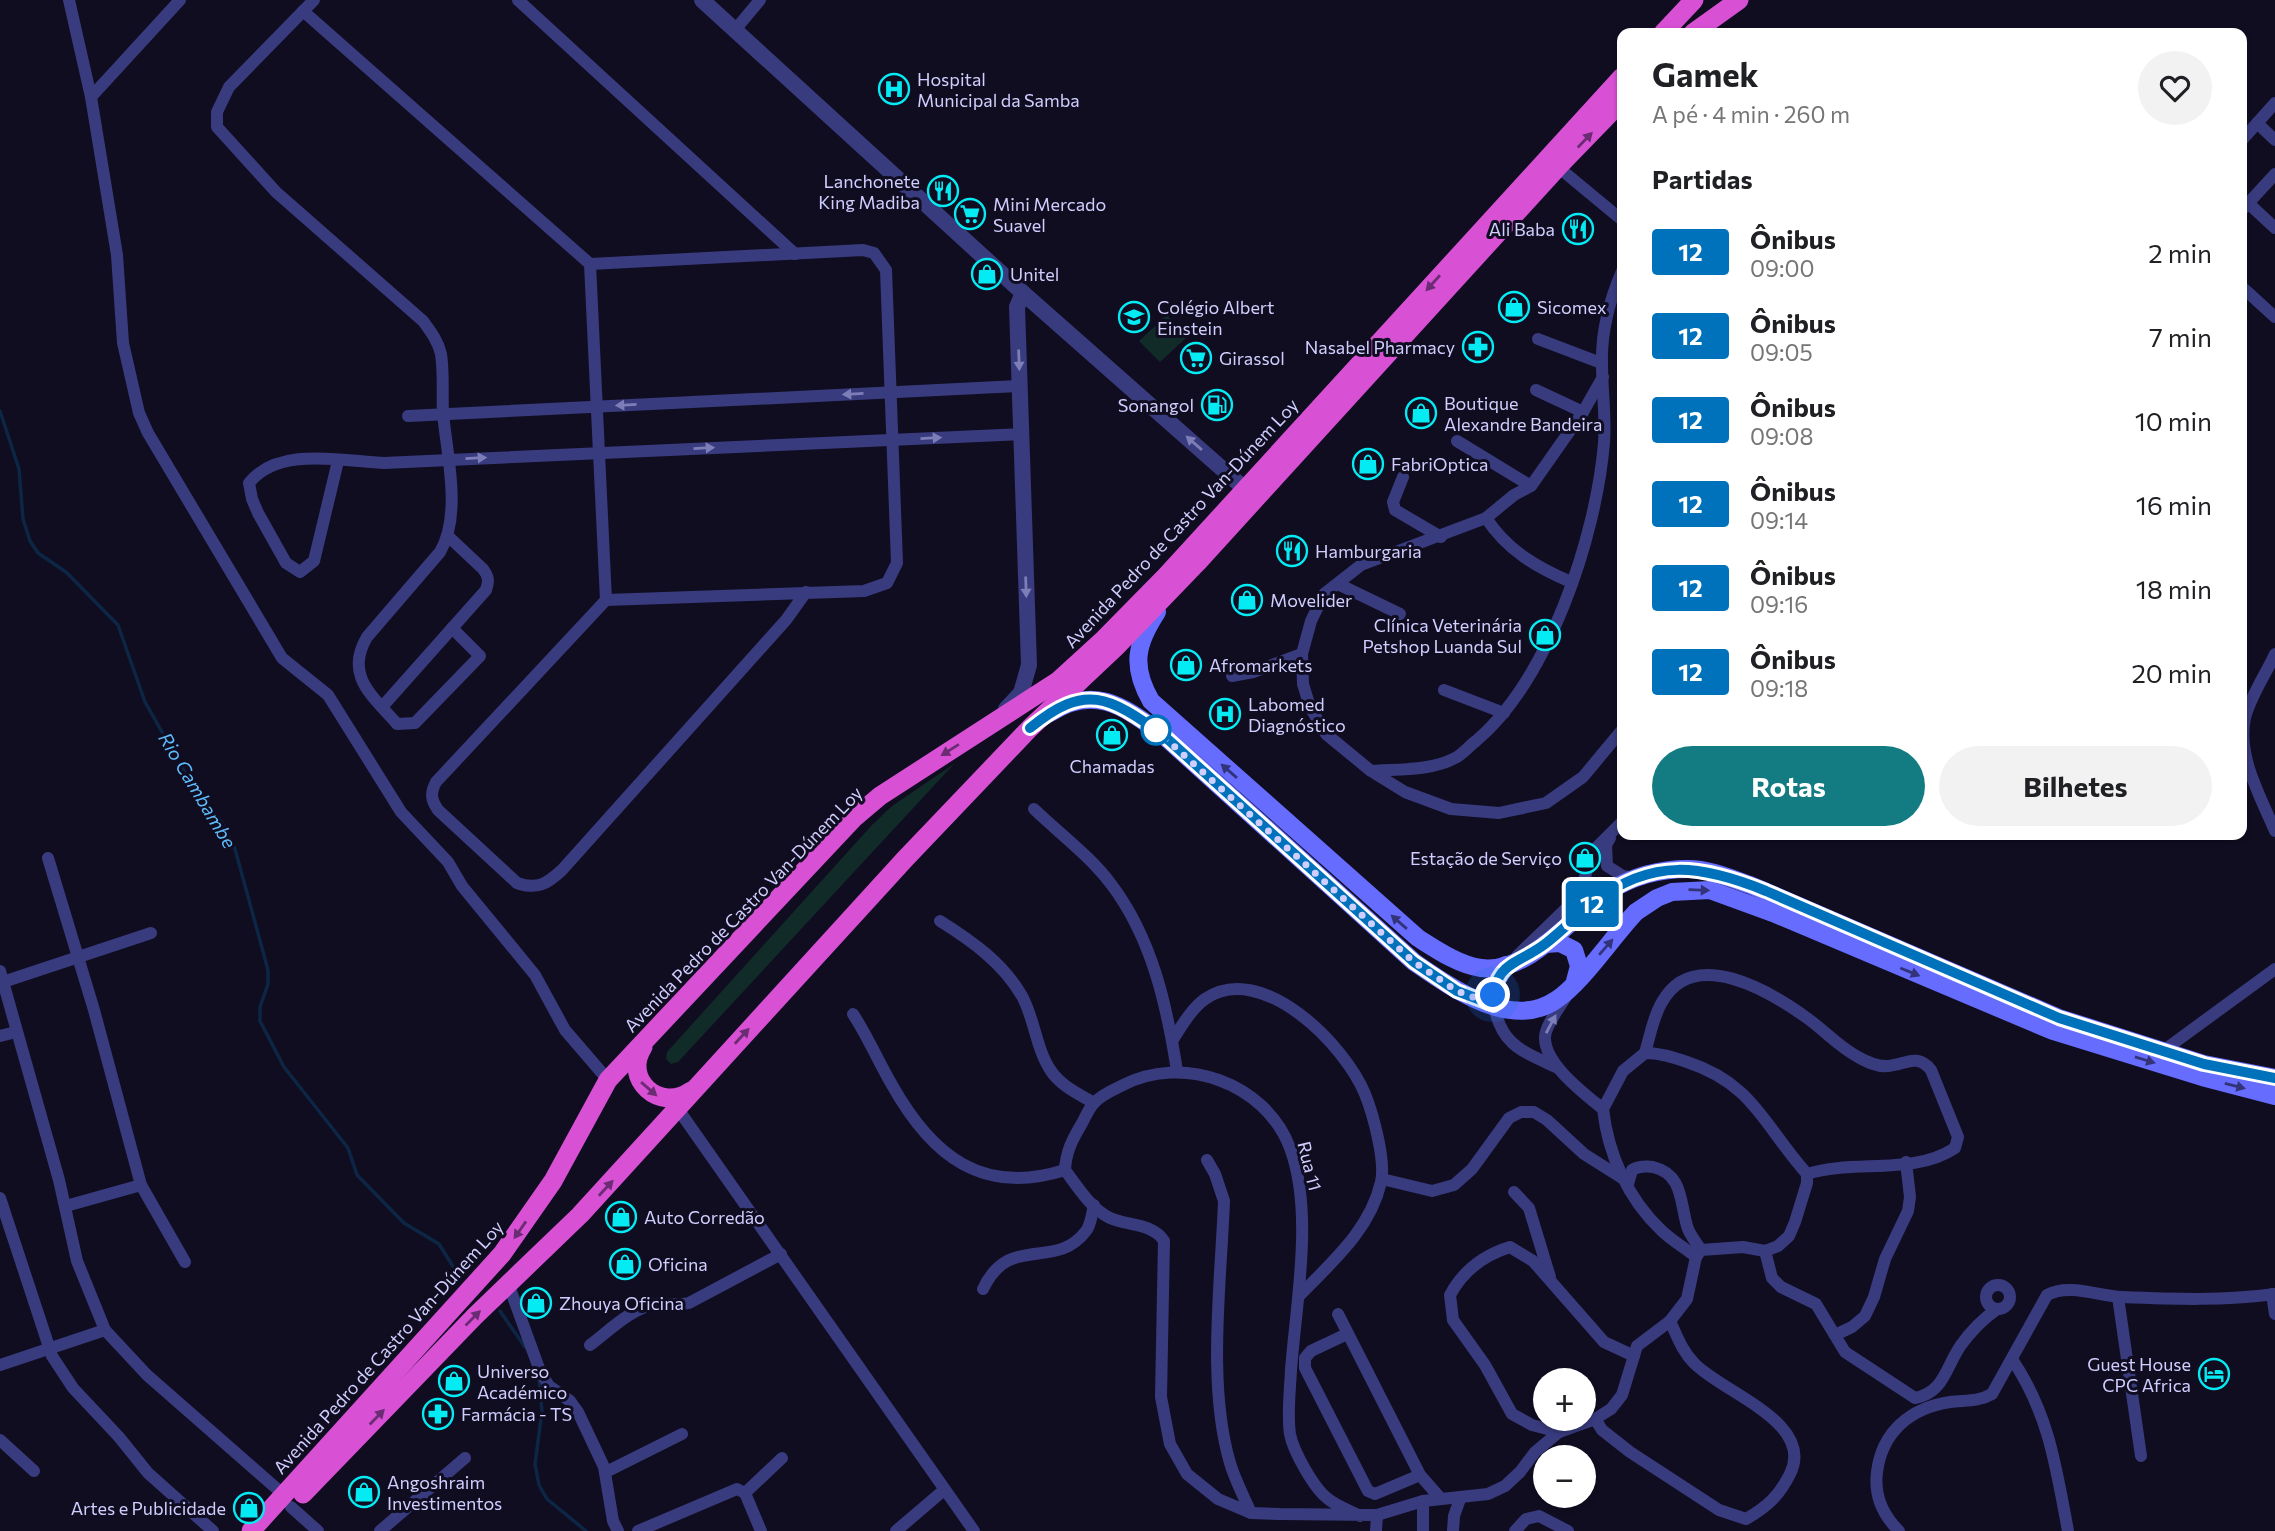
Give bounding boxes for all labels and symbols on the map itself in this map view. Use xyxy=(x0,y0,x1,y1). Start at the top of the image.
place label: Hospital Municipal da Samba xyxy=(917,68,1080,111)
hospital icon: Hospital Municipal da Samba xyxy=(877,72,911,106)
one-way arrow xyxy=(1577,131,1594,148)
place label: Lanchonete King Madiba xyxy=(818,170,920,213)
restaurant icon: Lanchonete King Madiba xyxy=(926,174,960,208)
place label: Mini Mercado Suavel xyxy=(993,193,1106,236)
supermarket icon: Mini Mercado Suavel xyxy=(953,197,987,231)
restaurant icon: Ali Baba xyxy=(1561,212,1595,246)
place label: Ali Baba xyxy=(1489,218,1555,240)
shop icon: Unitel xyxy=(970,257,1004,291)
place label: Unitel xyxy=(1010,263,1059,285)
one-way arrow xyxy=(1425,274,1441,291)
shop icon: Sicomex xyxy=(1497,290,1531,324)
place label: Colégio Albert Einstein xyxy=(1157,296,1274,339)
place label: Sicomex xyxy=(1537,296,1607,318)
school or university icon: Colégio Albert Einstein xyxy=(1117,300,1151,334)
pharmacy icon: Nasabel Pharmacy xyxy=(1461,330,1495,364)
place label: Nasabel Pharmacy xyxy=(1305,336,1455,358)
supermarket icon: Girassol xyxy=(1179,341,1213,375)
place label: Girassol xyxy=(1219,347,1285,369)
one-way arrow xyxy=(1013,349,1024,371)
fuel station icon: Sonangol xyxy=(1200,388,1234,422)
one-way arrow xyxy=(842,389,864,400)
place label: Boutique Alexandre Bandeira xyxy=(1444,392,1602,435)
street label: Avenida Pedro de Castro Van-Dúnem Loy xyxy=(1059,394,1303,652)
place label: Sonangol xyxy=(1118,394,1194,416)
shop icon: Boutique Alexandre Bandeira xyxy=(1404,396,1438,430)
one-way arrow xyxy=(615,400,637,411)
one-way arrow xyxy=(920,432,942,443)
one-way arrow xyxy=(1185,435,1203,451)
one-way arrow xyxy=(693,443,715,454)
shop icon: FabriOptica xyxy=(1351,447,1385,481)
one-way arrow xyxy=(466,453,488,464)
place label: FabriOptica xyxy=(1391,453,1488,475)
restaurant icon: Hamburgaria xyxy=(1275,534,1309,568)
place label: Hamburgaria xyxy=(1315,540,1422,562)
one-way arrow xyxy=(1021,577,1032,599)
shop icon: Movelider xyxy=(1230,583,1264,617)
place label: Movelider xyxy=(1270,589,1352,611)
place label: Clínica Veterinária Petshop Luanda Sul xyxy=(1362,614,1522,657)
shop icon: Clínica Veterinária Petshop Luanda Sul xyxy=(1528,618,1562,652)
shop icon: Afromarkets xyxy=(1169,648,1203,682)
place label: Afromarkets xyxy=(1209,654,1312,676)
place label: Labomed Diagnóstico xyxy=(1248,693,1346,736)
hospital icon: Labomed Diagnóstico xyxy=(1208,697,1242,731)
unlabelled marker xyxy=(1141,715,1171,745)
shop icon: Chamadas xyxy=(1095,718,1129,752)
water label: Rio Cambambe xyxy=(154,728,242,852)
one-way arrow xyxy=(940,743,960,756)
place label: Chamadas xyxy=(1069,755,1155,777)
one-way arrow xyxy=(1220,764,1237,779)
street label: Avenida Pedro de Castro Van-Dúnem Loy xyxy=(619,782,867,1036)
shop icon: Estação de Serviço xyxy=(1568,841,1602,875)
place label: Estação de Serviço xyxy=(1410,847,1562,869)
line badge: 12 xyxy=(1560,881,1624,927)
one-way arrow xyxy=(1688,885,1710,896)
one-way arrow xyxy=(1390,914,1408,930)
one-way arrow xyxy=(1598,938,1614,956)
one-way arrow xyxy=(1899,967,1920,978)
your location xyxy=(1475,977,1510,1012)
one-way arrow xyxy=(1545,1013,1557,1033)
one-way arrow xyxy=(734,1027,750,1045)
one-way arrow xyxy=(2135,1056,2156,1066)
one-way arrow xyxy=(2224,1081,2246,1092)
one-way arrow xyxy=(640,1082,658,1097)
street label: Rua 11 xyxy=(1293,1139,1327,1193)
one-way arrow xyxy=(598,1179,614,1197)
shop icon: Auto Corredão xyxy=(604,1200,638,1234)
place label: Auto Corredão xyxy=(644,1206,765,1228)
street label: Avenida Pedro de Castro Van-Dúnem Loy xyxy=(268,1216,508,1478)
one-way arrow xyxy=(513,1221,527,1239)
shop icon: Oficina xyxy=(608,1247,642,1281)
place label: Oficina xyxy=(648,1253,708,1275)
shop icon: Zhouya Oficina xyxy=(519,1286,553,1320)
place label: Zhouya Oficina xyxy=(559,1292,684,1314)
one-way arrow xyxy=(464,1310,481,1326)
place label: Guest House CPC Africa xyxy=(2087,1353,2191,1396)
hotel icon: Guest House CPC Africa xyxy=(2197,1357,2231,1391)
place label: Universo Académico xyxy=(477,1360,567,1403)
shop icon: Universo Académico xyxy=(437,1364,471,1398)
pharmacy icon: Farmácia - TS xyxy=(421,1397,455,1431)
place label: Farmácia - TS xyxy=(461,1403,572,1425)
one-way arrow xyxy=(368,1409,384,1426)
place label: Angoshraim Investimentos xyxy=(387,1471,502,1514)
shop icon: Angoshraim Investimentos xyxy=(347,1475,381,1509)
shop icon: Artes e Publicidade xyxy=(232,1491,266,1525)
place label: Artes e Publicidade xyxy=(71,1497,226,1519)

